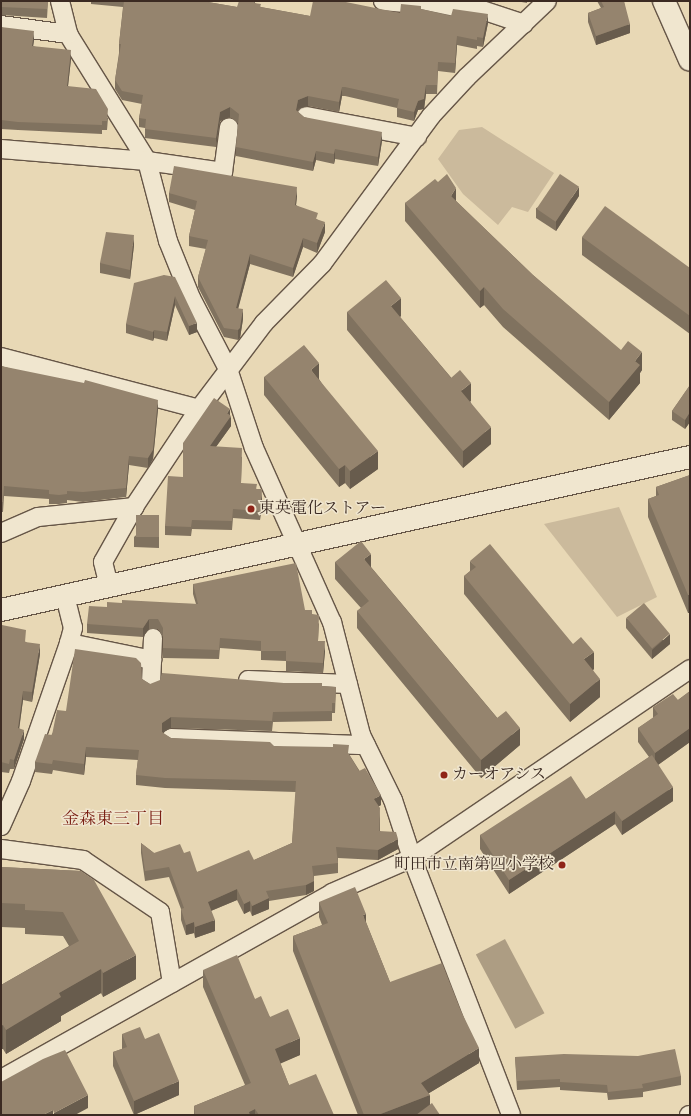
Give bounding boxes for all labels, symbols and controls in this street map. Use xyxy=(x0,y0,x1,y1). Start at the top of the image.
place label: 東英電化ストアー xyxy=(259,499,387,519)
marker: 東英電化ストアー xyxy=(246,504,256,514)
place label: カーオアシス xyxy=(452,765,548,785)
marker: カーオアシス xyxy=(439,770,449,780)
district label: 金森東三丁目 xyxy=(62,810,164,830)
place label: 町田市立南第四小学校 xyxy=(394,855,554,875)
marker: 町田市立南第四小学校 xyxy=(557,860,567,870)

